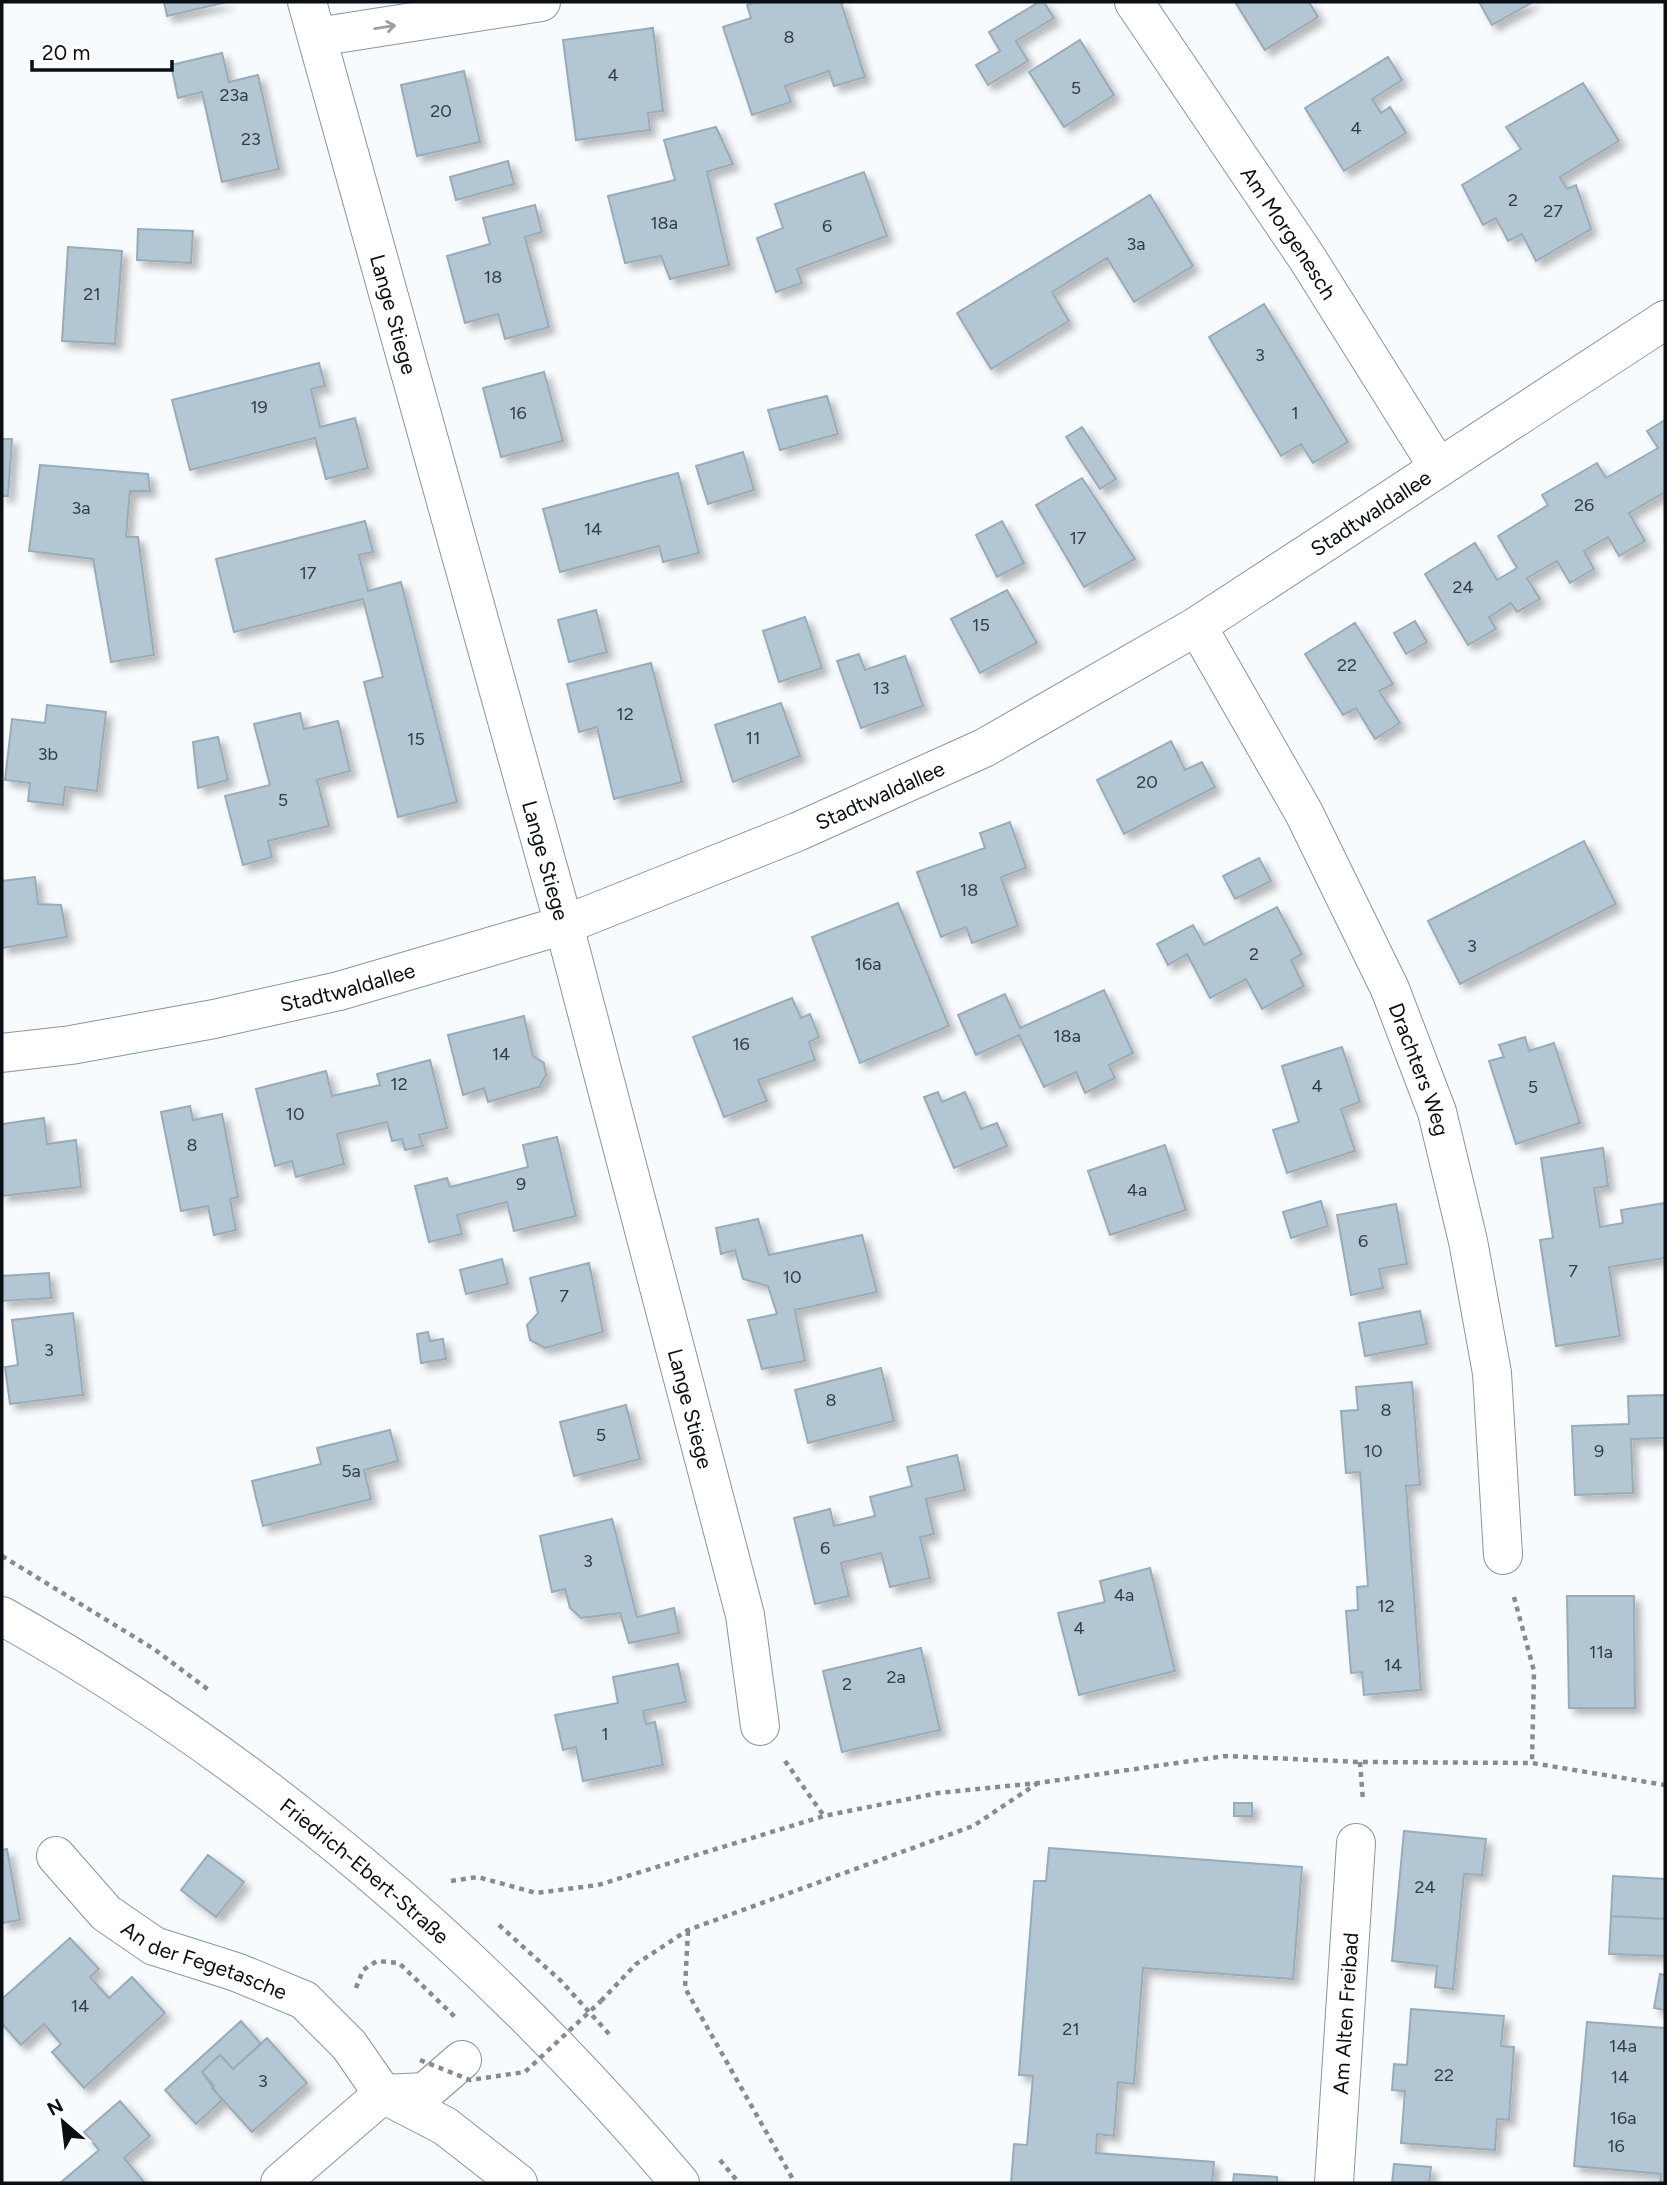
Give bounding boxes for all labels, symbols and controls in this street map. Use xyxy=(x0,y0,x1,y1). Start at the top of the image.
one-way arrow xyxy=(373,20,396,33)
house number: 8 xyxy=(783,26,795,48)
scale bar xyxy=(32,28,172,72)
text: 20 m xyxy=(42,40,90,65)
house number: 4 xyxy=(607,64,619,86)
house number: 5 xyxy=(1071,77,1081,99)
house number: 23a xyxy=(219,84,249,106)
house number: 20 xyxy=(430,100,452,122)
house number: 4 xyxy=(1350,117,1362,139)
house number: 23 xyxy=(241,128,261,150)
street label: Am Morgenesch xyxy=(1236,161,1342,304)
house number: 2 xyxy=(1508,189,1518,211)
house number: 27 xyxy=(1543,200,1563,222)
house number: 18a xyxy=(650,212,678,234)
house number: 6 xyxy=(822,215,832,237)
house number: 3a xyxy=(1127,233,1145,255)
street label: Lange Stiege xyxy=(365,251,422,377)
house number: 18 xyxy=(484,266,502,288)
house number: 21 xyxy=(83,283,101,305)
house number: 3 xyxy=(1255,344,1265,366)
house number: 19 xyxy=(250,396,268,418)
house number: 16 xyxy=(509,402,527,424)
house number: 1 xyxy=(1291,402,1299,424)
street label: Stadtwaldallee xyxy=(1306,464,1435,561)
house number: 26 xyxy=(1574,494,1594,516)
house number: 3a xyxy=(72,497,90,519)
house number: 14 xyxy=(584,518,602,540)
house number: 17 xyxy=(1069,527,1087,549)
house number: 17 xyxy=(299,562,317,584)
house number: 24 xyxy=(1452,576,1474,598)
house number: 15 xyxy=(972,614,990,636)
house number: 22 xyxy=(1337,654,1357,676)
house number: 13 xyxy=(872,677,890,699)
house number: 12 xyxy=(616,703,634,725)
house number: 11 xyxy=(746,727,760,749)
house number: 15 xyxy=(407,728,425,750)
house number: 3b xyxy=(38,743,58,765)
street label: Stadtwaldallee xyxy=(811,755,948,835)
house number: 20 xyxy=(1136,771,1158,793)
house number: 5 xyxy=(278,789,288,811)
street label: Lange Stiege xyxy=(517,798,575,923)
house number: 18 xyxy=(960,879,978,901)
house number: 3 xyxy=(1467,935,1477,957)
house number: 2 xyxy=(1249,943,1259,965)
house number: 16a xyxy=(855,953,881,975)
street label: Stadtwaldallee xyxy=(278,957,418,1016)
street label: Drachters Weg xyxy=(1384,999,1455,1138)
house number: 18a xyxy=(1053,1025,1081,1047)
house number: 16 xyxy=(732,1033,750,1055)
house number: 14 xyxy=(492,1043,510,1065)
house number: 12 xyxy=(390,1073,408,1095)
house number: 4 xyxy=(1311,1075,1323,1097)
house number: 5 xyxy=(1528,1076,1538,1098)
house number: 10 xyxy=(286,1103,304,1125)
house number: 8 xyxy=(186,1134,198,1156)
house number: 9 xyxy=(516,1173,526,1195)
house number: 4a xyxy=(1127,1179,1147,1201)
house number: 6 xyxy=(1358,1230,1368,1252)
house number: 7 xyxy=(1568,1260,1578,1282)
house number: 10 xyxy=(783,1266,801,1288)
house number: 7 xyxy=(559,1285,569,1307)
house number: 3 xyxy=(44,1339,54,1361)
street label: Lange Stiege xyxy=(663,1346,719,1471)
house number: 8 xyxy=(825,1389,837,1411)
house number: 8 xyxy=(1380,1399,1392,1421)
house number: 5 xyxy=(596,1424,606,1446)
house number: 10 xyxy=(1364,1440,1382,1462)
house number: 9 xyxy=(1594,1440,1604,1462)
house number: 5a xyxy=(341,1460,361,1482)
house number: 6 xyxy=(820,1537,830,1559)
house number: 3 xyxy=(583,1550,593,1572)
house number: 4a xyxy=(1114,1584,1134,1606)
house number: 12 xyxy=(1377,1595,1395,1617)
house number: 4 xyxy=(1073,1617,1085,1639)
house number: 11a xyxy=(1589,1641,1613,1663)
house number: 14 xyxy=(1384,1654,1402,1676)
house number: 2a xyxy=(886,1666,906,1688)
house number: 2 xyxy=(842,1673,852,1695)
house number: 1 xyxy=(601,1723,609,1745)
street label: Friedrich-Ebert-Straße xyxy=(276,1792,454,1949)
house number: 24 xyxy=(1414,1876,1436,1898)
street label: An der Fegetasche xyxy=(117,1915,291,2004)
street label: Am Alten Freibad xyxy=(1327,1932,1363,2095)
house number: 14 xyxy=(71,1995,89,2017)
house number: 21 xyxy=(1062,2018,1080,2040)
house number: 14a xyxy=(1609,2035,1637,2057)
house number: 22 xyxy=(1434,2064,1454,2086)
house number: 14 xyxy=(1611,2066,1629,2088)
house number: 3 xyxy=(258,2070,268,2092)
north arrow xyxy=(28,2087,98,2157)
text: N xyxy=(43,2094,67,2121)
house number: 16a xyxy=(1610,2107,1636,2129)
house number: 16 xyxy=(1607,2135,1625,2157)

